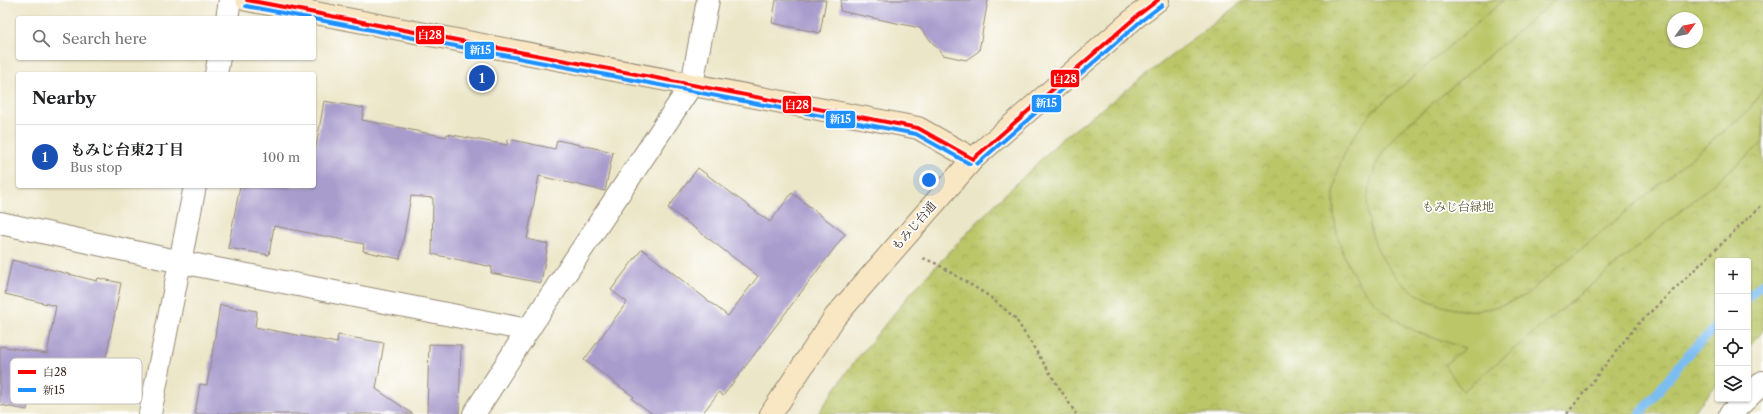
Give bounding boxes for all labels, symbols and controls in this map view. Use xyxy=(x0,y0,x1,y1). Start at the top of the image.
north arrow xyxy=(1667,12,1703,48)
search box xyxy=(16,16,316,60)
line badge: 白28 xyxy=(415,25,445,45)
icon: search xyxy=(30,27,52,49)
text: 白28 xyxy=(418,28,442,42)
text: Search here xyxy=(62,29,147,48)
line badge: 新15 xyxy=(464,41,495,60)
text: 新15 xyxy=(469,43,491,57)
pin: 1 xyxy=(469,63,495,93)
line badge: 白28 xyxy=(1050,69,1080,88)
text: 白28 xyxy=(1053,72,1077,86)
text: Nearby xyxy=(32,88,96,108)
line badge: 新15 xyxy=(1031,94,1062,113)
line badge: 白28 xyxy=(782,95,812,114)
text: 新15 xyxy=(1035,96,1057,110)
text: 白28 xyxy=(785,98,809,112)
line badge: 新15 xyxy=(825,110,856,129)
text: 新15 xyxy=(829,112,851,126)
text: もみじ台東2丁目 xyxy=(70,140,184,159)
text: 1 xyxy=(42,149,48,165)
text: 100 m xyxy=(262,149,300,165)
text: Bus stop xyxy=(70,159,122,175)
your location xyxy=(919,170,939,190)
street label: もみじ台通 xyxy=(888,198,939,253)
park label: もみじ台緑地 xyxy=(1422,199,1494,214)
map controls xyxy=(1715,258,1751,402)
button: + xyxy=(1715,258,1751,294)
button: − xyxy=(1715,294,1751,330)
button: locate xyxy=(1715,330,1751,366)
legend xyxy=(10,358,142,404)
text: 白28 xyxy=(43,365,67,379)
button: layers xyxy=(1715,366,1751,402)
text: 新15 xyxy=(43,383,65,397)

